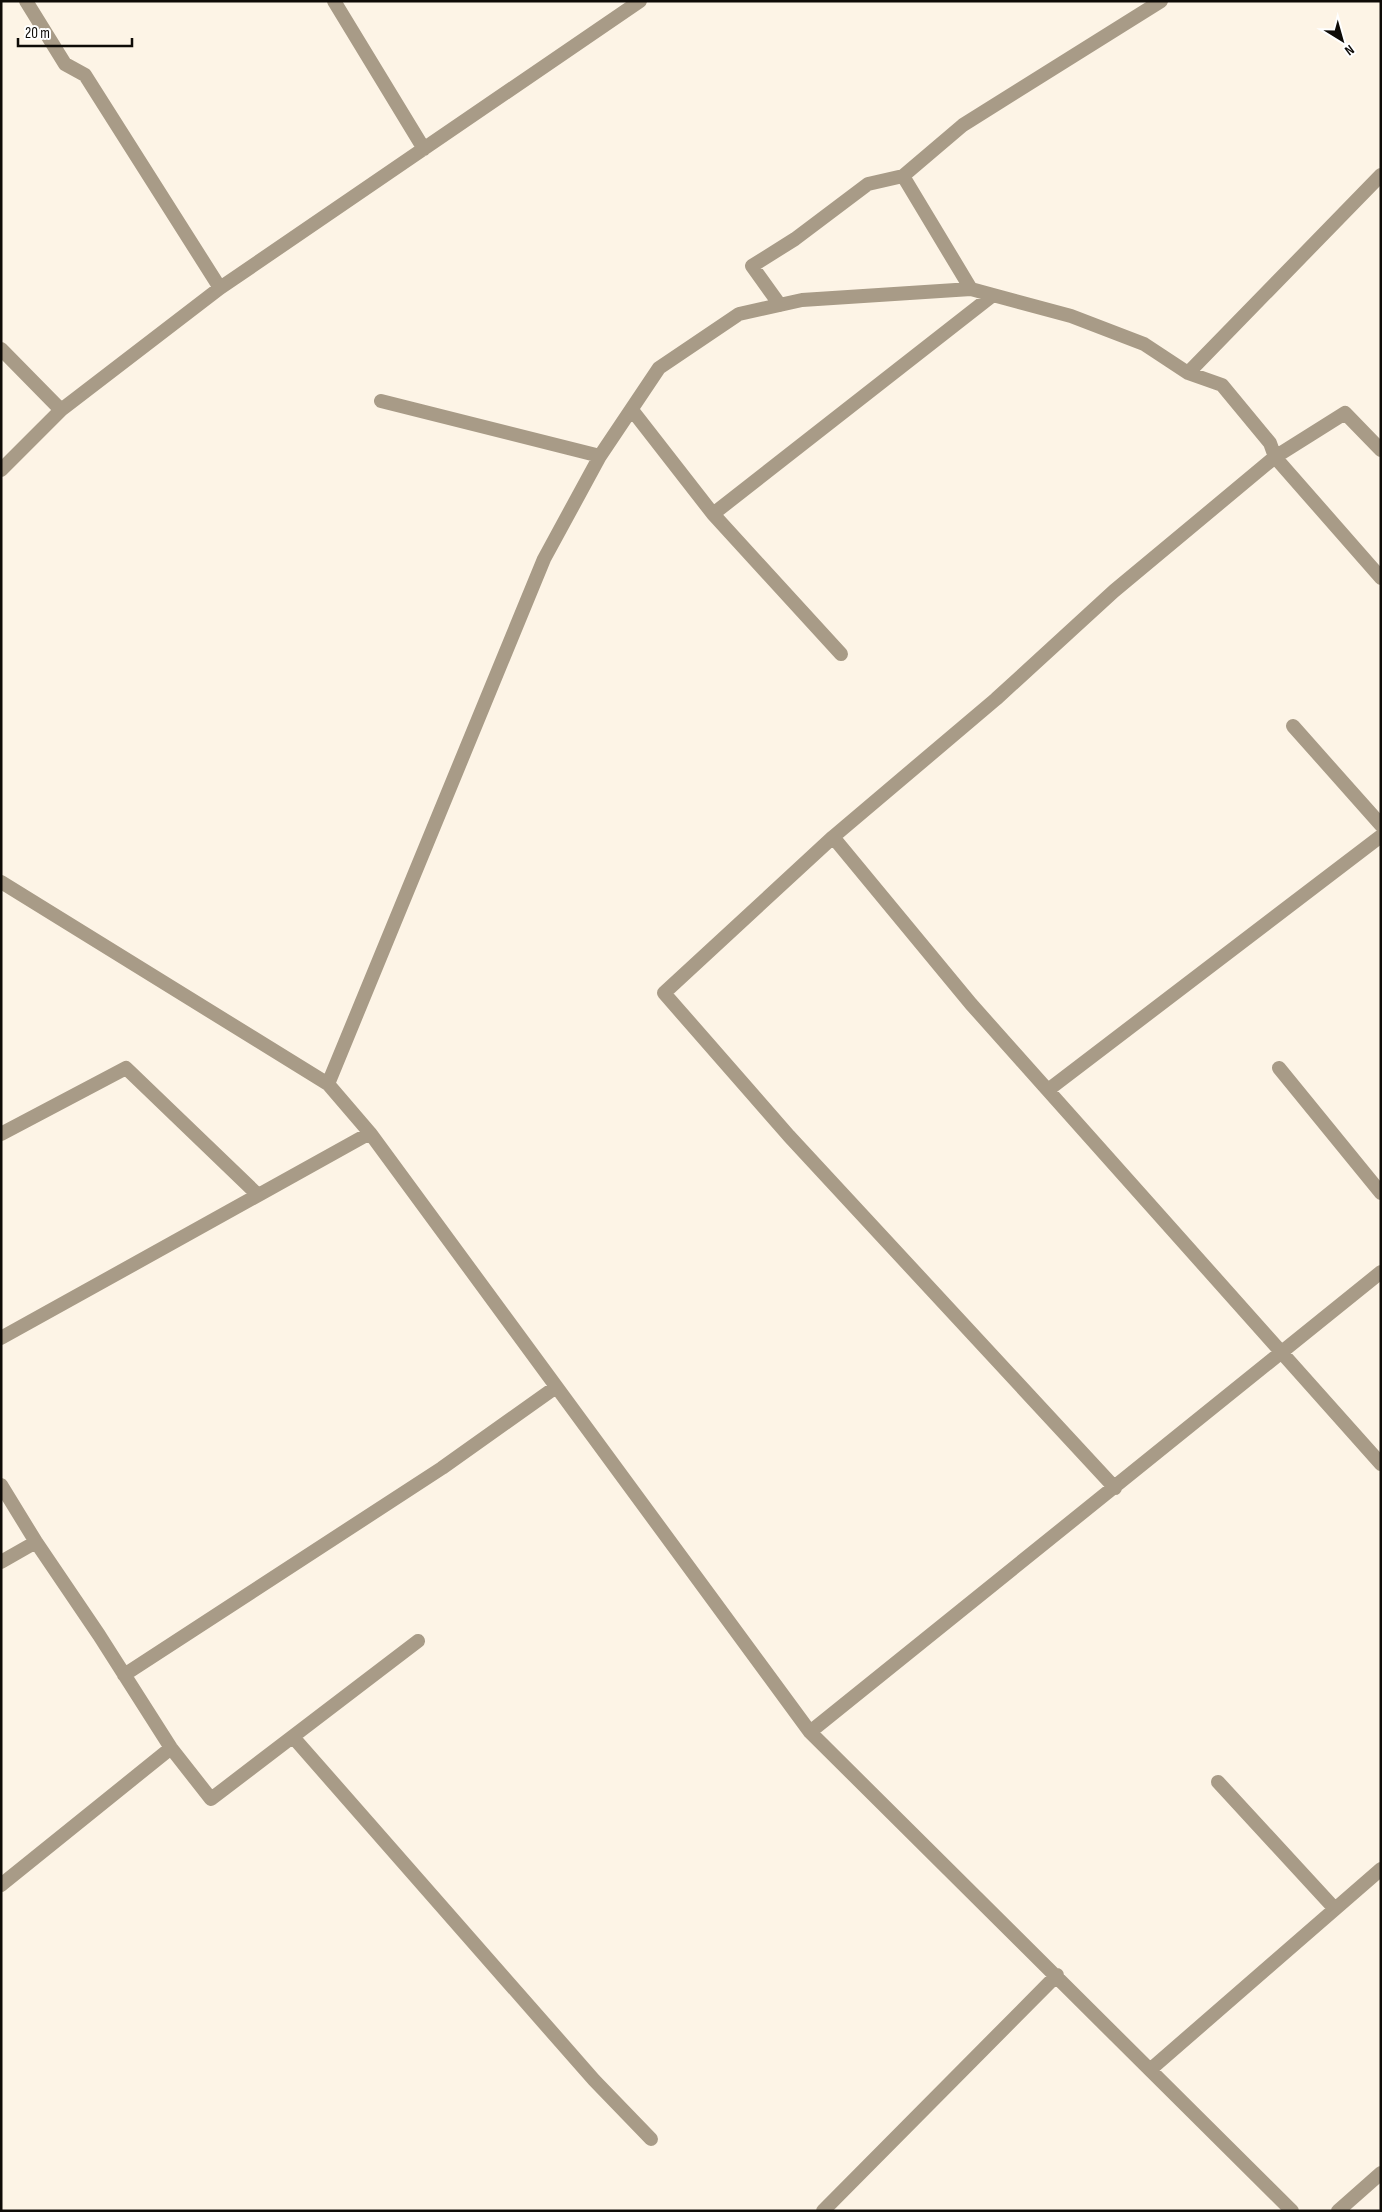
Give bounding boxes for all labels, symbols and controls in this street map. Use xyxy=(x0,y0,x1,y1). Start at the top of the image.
scale bar xyxy=(18,15,131,47)
north arrow xyxy=(1317,15,1367,65)
text: 20 m xyxy=(25,24,50,43)
text: N xyxy=(1341,41,1358,59)

